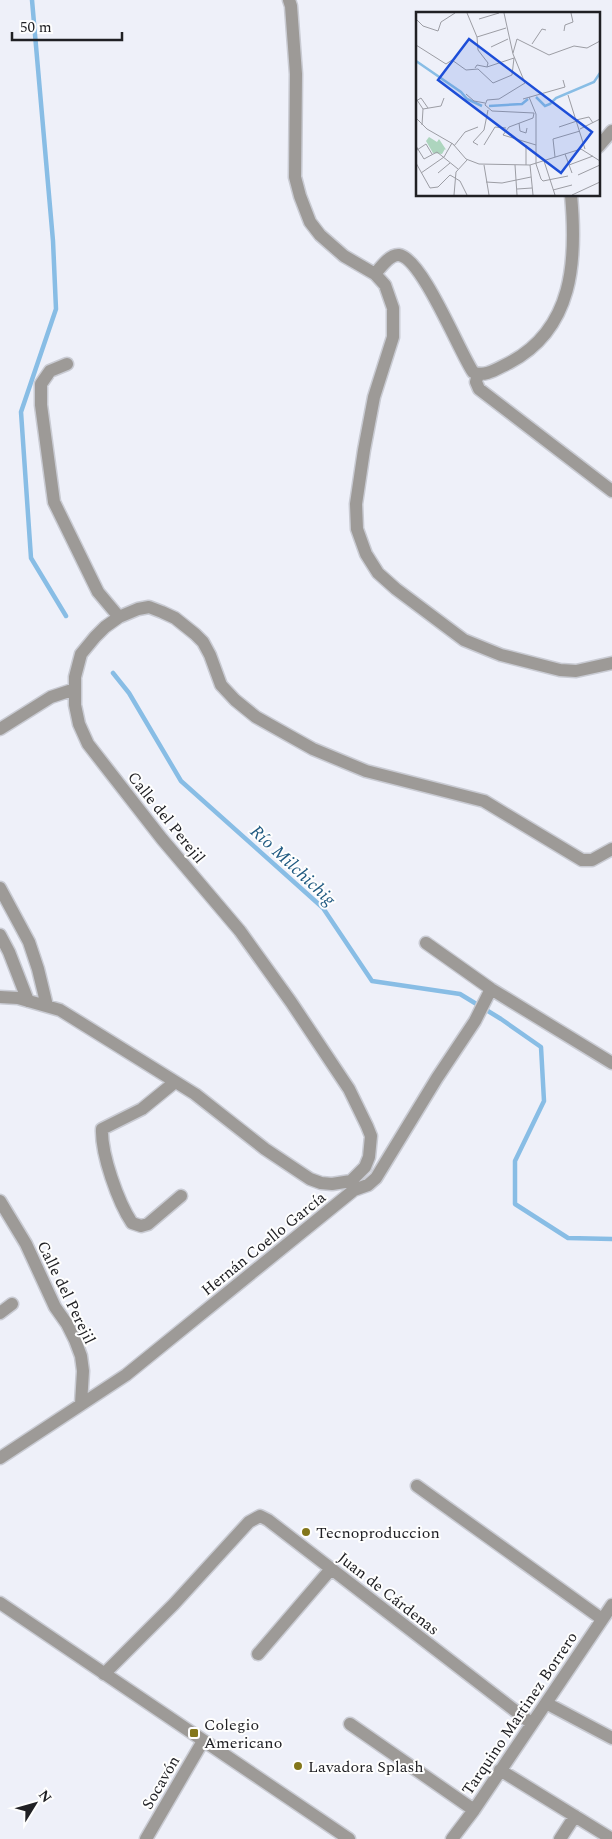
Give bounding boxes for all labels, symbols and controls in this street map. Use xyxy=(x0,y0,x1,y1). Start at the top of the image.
scale bar xyxy=(12,10,122,42)
inset map xyxy=(416,12,600,196)
text: 50 m xyxy=(20,16,52,39)
street label: Calle del Perejil xyxy=(122,766,211,869)
water label: Río Milchichig xyxy=(244,819,342,913)
street label: Hernán Coello García xyxy=(196,1186,331,1302)
street label: Calle del Perejil xyxy=(31,1237,102,1348)
place label: Tecnoproduccion xyxy=(316,1521,440,1545)
marker: Tecnoproduccion xyxy=(300,1526,312,1538)
street label: Juan de Cárdenas xyxy=(332,1546,444,1641)
street label: Tarquino Martinez Borrero xyxy=(456,1627,584,1800)
place label: Colegio Americano xyxy=(204,1713,282,1755)
marker: Colegio Americano xyxy=(188,1727,200,1739)
street label: Socavón xyxy=(136,1751,186,1814)
place label: Lavadora Splash xyxy=(308,1755,424,1779)
marker: Lavadora Splash xyxy=(292,1760,304,1772)
north arrow xyxy=(10,1779,60,1829)
text: N xyxy=(33,1786,57,1807)

